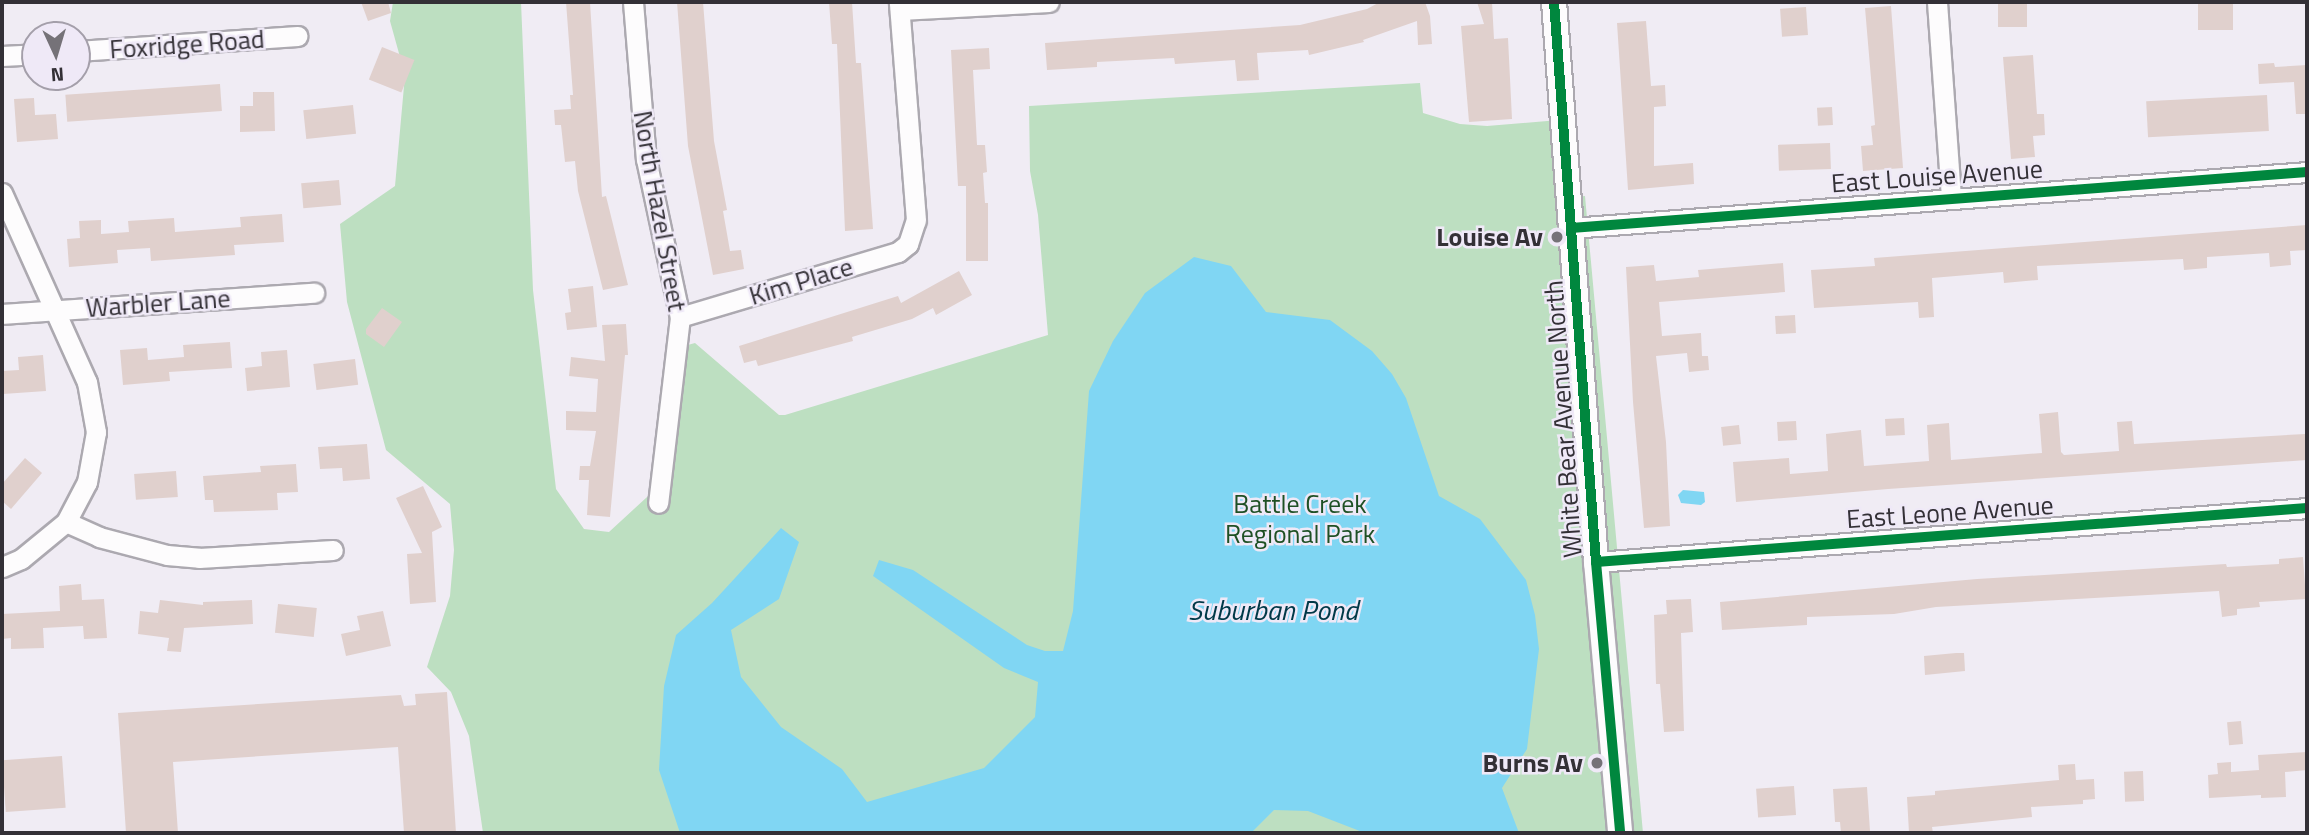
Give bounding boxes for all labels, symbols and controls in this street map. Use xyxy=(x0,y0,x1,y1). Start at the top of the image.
north arrow xyxy=(21,21,91,91)
street label: Foxridge Road xyxy=(108,23,266,65)
text: N xyxy=(50,61,65,90)
street label: North Hazel Street xyxy=(627,108,693,314)
street label: East Louise Avenue xyxy=(1830,153,2044,199)
place label: Louise Av xyxy=(1436,221,1543,253)
marker: Louise Av xyxy=(1549,229,1565,245)
street label: Kim Place xyxy=(745,250,857,312)
street label: White Bear Avenue North xyxy=(1538,279,1588,559)
street label: Warbler Lane xyxy=(85,282,231,324)
park label: Battle Creek Regional Park xyxy=(1225,488,1375,550)
street label: East Leone Avenue xyxy=(1845,489,2055,535)
water label: Suburban Pond xyxy=(1188,593,1358,627)
place label: Burns Av xyxy=(1483,747,1583,779)
marker: Burns Av xyxy=(1589,755,1605,771)

